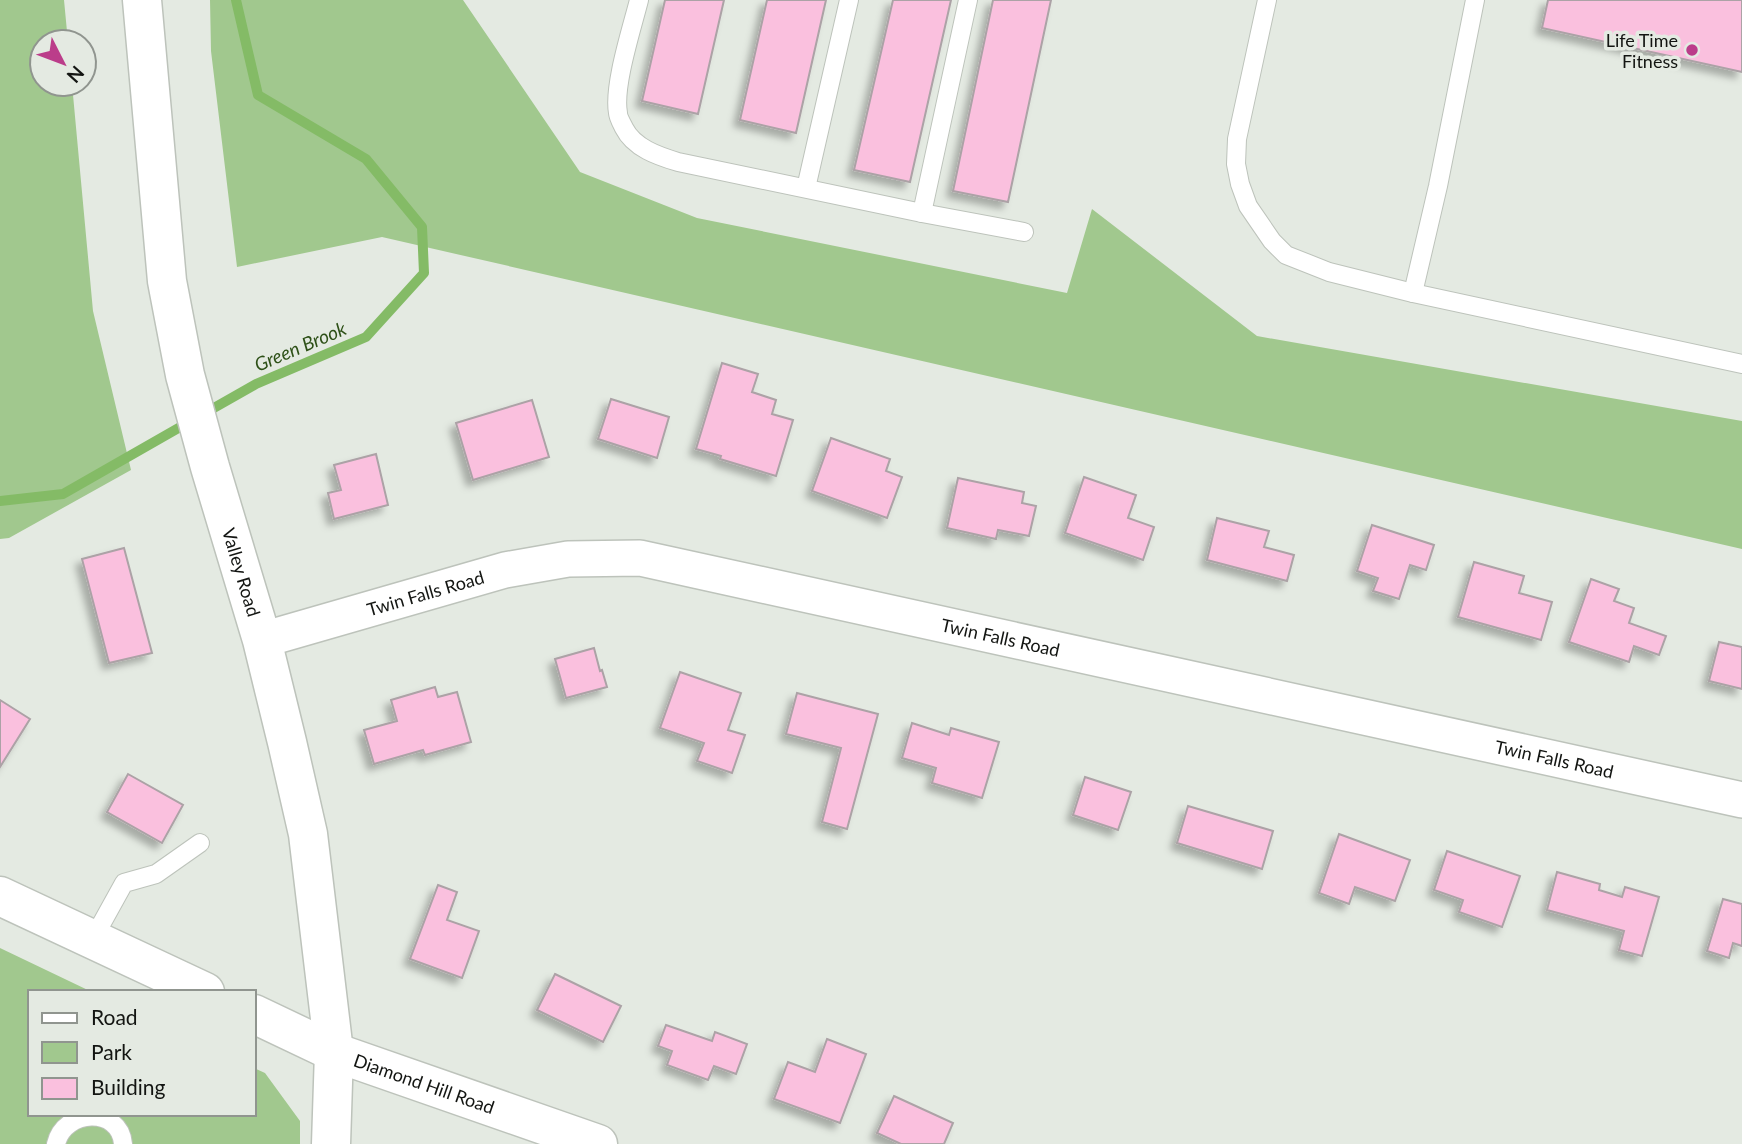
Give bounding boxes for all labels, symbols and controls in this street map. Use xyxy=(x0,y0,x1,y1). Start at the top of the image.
north arrow xyxy=(28,28,98,98)
place label: Life Time Fitness xyxy=(1606,29,1678,72)
marker: Life Time Fitness xyxy=(1684,42,1700,58)
text: N xyxy=(63,62,89,88)
water label: Green Brook xyxy=(251,316,350,376)
street label: Valley Road xyxy=(218,525,265,619)
street label: Twin Falls Road xyxy=(364,566,487,620)
street label: Twin Falls Road xyxy=(939,613,1062,661)
street label: Twin Falls Road xyxy=(1493,735,1616,783)
legend xyxy=(28,990,256,1116)
text: Road xyxy=(91,1004,138,1029)
text: Park xyxy=(91,1039,132,1064)
street label: Diamond Hill Road xyxy=(351,1049,497,1118)
text: Building xyxy=(91,1074,166,1099)

